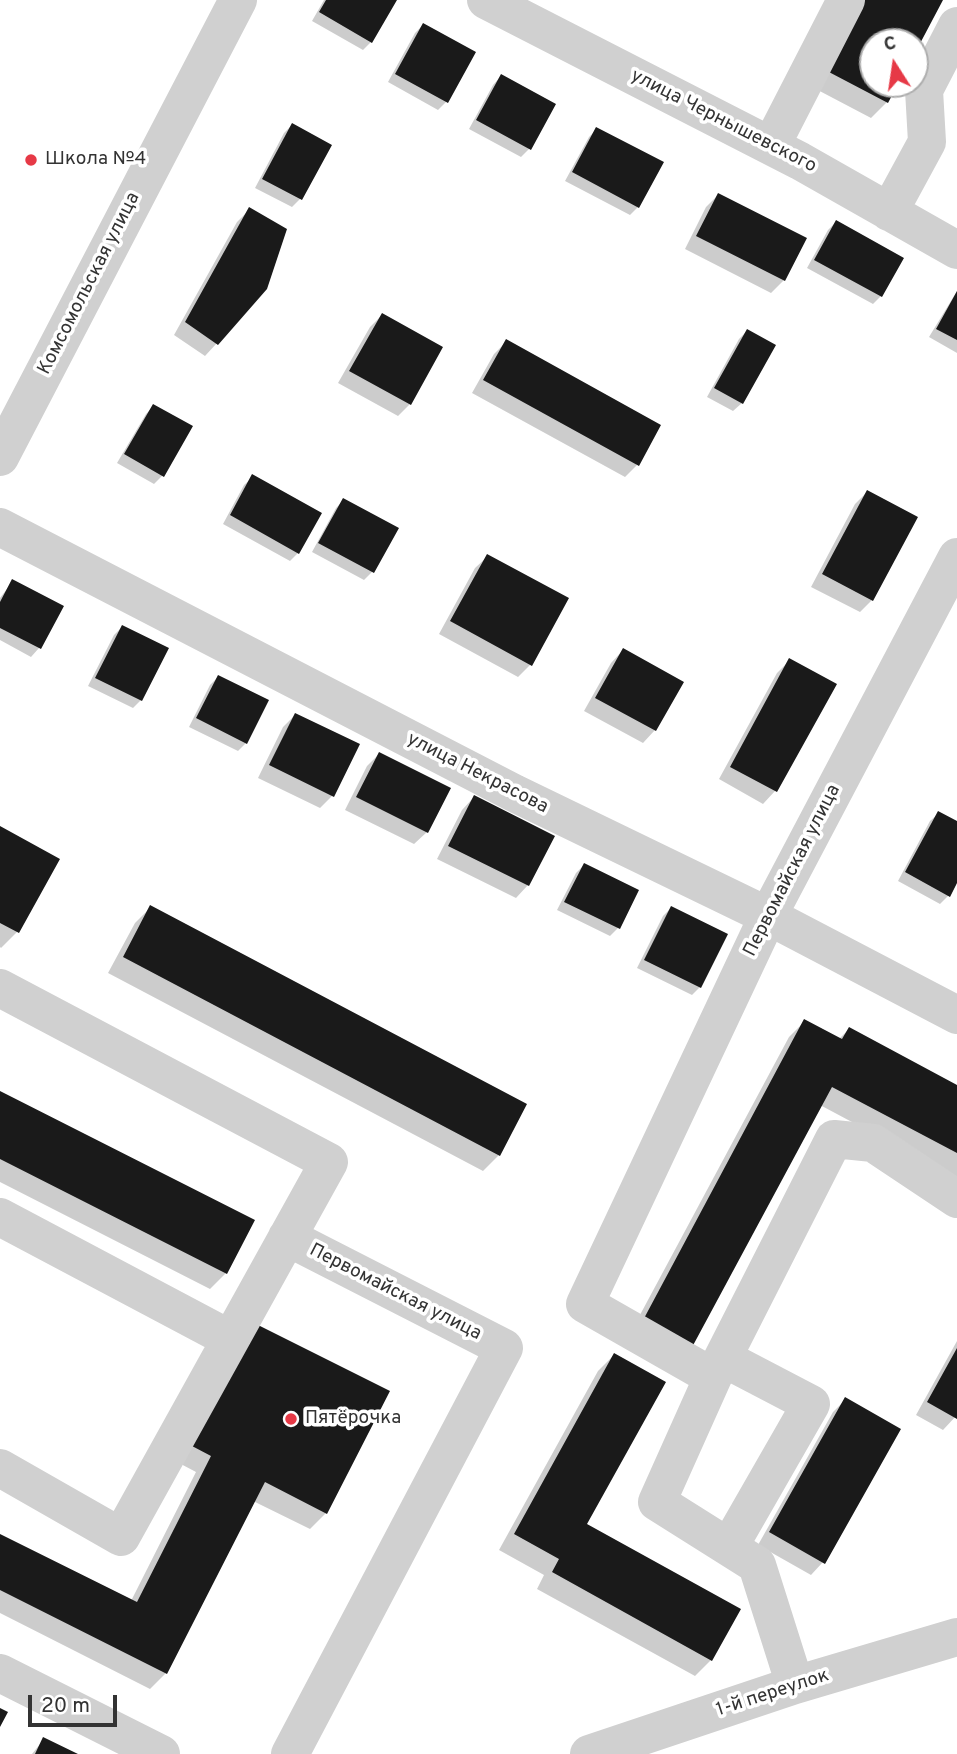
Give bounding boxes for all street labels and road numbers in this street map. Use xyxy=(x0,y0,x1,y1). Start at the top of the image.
street label: улица Чернышевского xyxy=(626,65,820,179)
street label: Комсомольская улица xyxy=(34,189,146,379)
street label: улица Некрасова xyxy=(402,728,552,820)
street label: Первомайская улица xyxy=(740,781,846,961)
street label: Первомайская улица xyxy=(305,1240,485,1346)
street label: 1-й переулок xyxy=(714,1665,832,1723)

